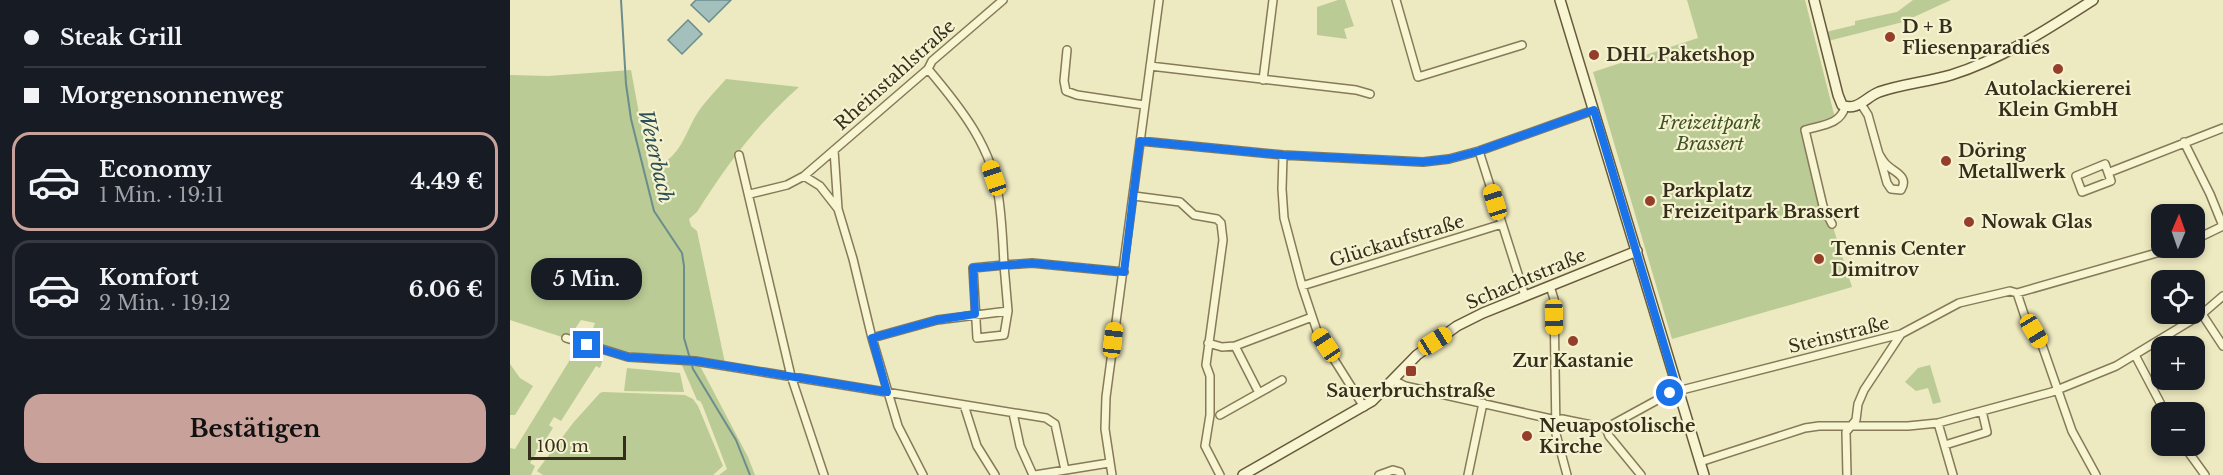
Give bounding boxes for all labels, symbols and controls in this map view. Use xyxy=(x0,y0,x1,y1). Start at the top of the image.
street label: Rheinstahlstraße xyxy=(830,15,960,135)
place label: D + B Fliesenparadies xyxy=(1902,16,2050,59)
text: Steak Grill xyxy=(60,24,182,51)
marker: D + B Fliesenparadies xyxy=(1883,30,1897,44)
place label: DHL Paketshop xyxy=(1606,44,1755,66)
marker: DHL Paketshop xyxy=(1587,48,1601,62)
marker: Autolackiererei Klein GmbH xyxy=(2051,62,2065,76)
place label: Autolackiererei Klein GmbH xyxy=(1984,78,2132,121)
text: Morgensonnenweg xyxy=(60,82,283,109)
water label: Weierbach xyxy=(634,107,678,205)
park label: Freizeitpark Brassert xyxy=(1658,112,1761,155)
place label: Döring Metallwerk xyxy=(1958,140,2067,183)
marker: Döring Metallwerk xyxy=(1939,154,1953,168)
icon: car xyxy=(27,155,81,209)
text: Economy xyxy=(99,156,211,183)
car xyxy=(980,158,1008,198)
text: 4.49 € xyxy=(411,168,483,195)
place label: Parkplatz Freizeitpark Brassert xyxy=(1662,180,1860,223)
car xyxy=(1481,182,1509,222)
text: 1 Min. · 19:11 xyxy=(99,183,224,207)
marker: Parkplatz Freizeitpark Brassert xyxy=(1643,194,1657,208)
north arrow xyxy=(2151,204,2205,258)
map controls xyxy=(2151,204,2205,456)
street label: Glückaufstraße xyxy=(1327,210,1467,272)
place label: Nowak Glas xyxy=(1981,211,2092,233)
marker: Nowak Glas xyxy=(1962,215,1976,229)
place label: Tennis Center Dimitrov xyxy=(1831,238,1966,281)
street label: Schachtstraße xyxy=(1463,244,1589,314)
marker: Tennis Center Dimitrov xyxy=(1812,252,1826,266)
callout: 5 Min. xyxy=(532,258,642,300)
icon: car xyxy=(27,263,81,317)
text: Komfort xyxy=(99,264,199,291)
text: 5 Min. xyxy=(553,267,620,291)
button: locate xyxy=(2151,270,2205,324)
text: 6.06 € xyxy=(409,276,483,303)
text: 2 Min. · 19:12 xyxy=(99,291,231,315)
car xyxy=(1545,299,1563,335)
car xyxy=(2017,311,2051,351)
street label: Steinstraße xyxy=(1786,312,1892,358)
car xyxy=(1102,321,1124,359)
car xyxy=(1415,324,1455,358)
car xyxy=(1308,325,1344,365)
route end xyxy=(573,331,600,358)
marker: Zur Kastanie xyxy=(1566,334,1580,348)
button: + xyxy=(2151,336,2205,390)
place label: Zur Kastanie xyxy=(1512,350,1634,372)
marker: Sauerbruchstraße xyxy=(1404,364,1418,378)
route start xyxy=(1656,379,1683,406)
place label: Sauerbruchstraße xyxy=(1326,380,1496,402)
button: Bestätigen xyxy=(24,394,486,463)
button: − xyxy=(2151,402,2205,456)
place label: Neuapostolische Kirche xyxy=(1539,415,1695,458)
marker: Neuapostolische Kirche xyxy=(1520,429,1534,443)
scale bar xyxy=(528,433,626,460)
text: 100 m xyxy=(537,436,589,456)

